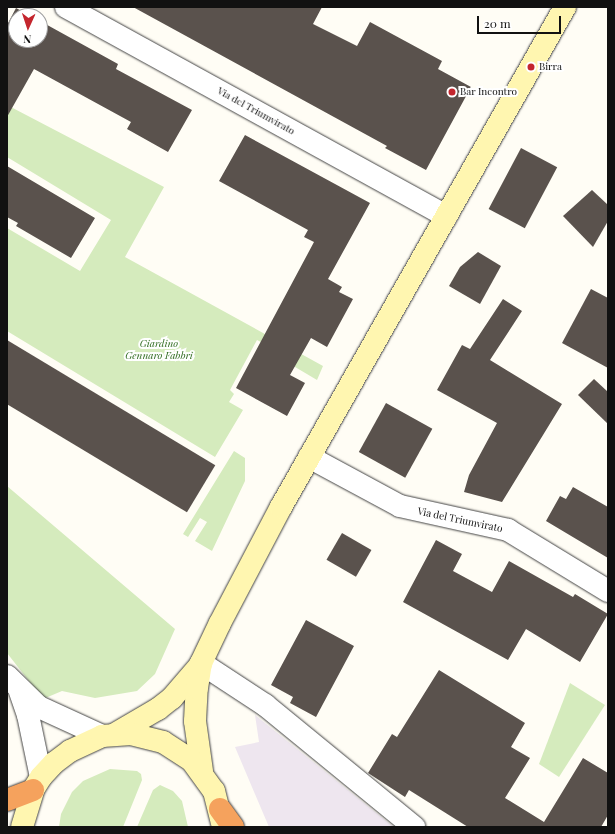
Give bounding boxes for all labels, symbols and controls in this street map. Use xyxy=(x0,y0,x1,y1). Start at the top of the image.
north arrow xyxy=(8,8,48,48)
scale bar xyxy=(479,8,563,34)
text: 20 m xyxy=(484,15,511,31)
text: N xyxy=(23,32,32,47)
place label: Birra xyxy=(539,61,562,73)
marker: Birra xyxy=(526,62,536,72)
street label: Via del Triumvirato xyxy=(215,85,297,137)
place label: Bar Incontro xyxy=(460,86,517,98)
marker: Bar Incontro xyxy=(447,87,457,97)
park label: Giardino Gennaro Fabbri xyxy=(125,337,193,360)
street label: Via del Triumvirato xyxy=(416,505,504,535)

